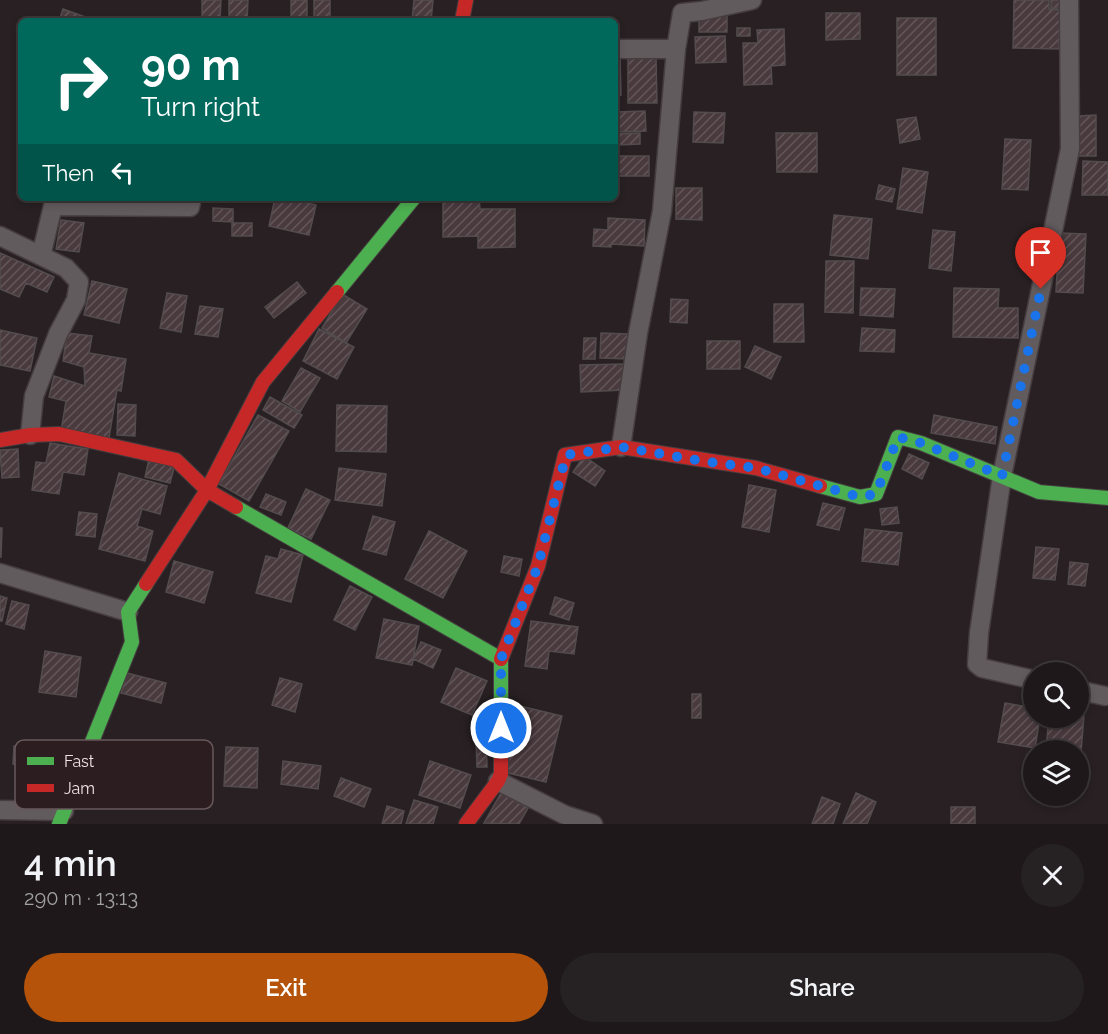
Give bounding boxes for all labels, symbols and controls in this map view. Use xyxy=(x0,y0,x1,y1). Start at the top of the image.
text: 90 m xyxy=(141,41,241,90)
icon: right xyxy=(42,42,120,120)
text: Turn right xyxy=(141,91,260,122)
icon: left xyxy=(106,156,139,189)
text: Then xyxy=(42,160,94,186)
pin xyxy=(1015,227,1066,289)
icon: arrive xyxy=(1024,236,1057,269)
map controls xyxy=(1023,662,1089,806)
button: search xyxy=(1023,662,1089,728)
position arrow xyxy=(469,696,533,760)
legend xyxy=(15,740,213,809)
button: layers xyxy=(1023,740,1089,806)
text: Fast xyxy=(64,752,95,771)
text: Jam xyxy=(64,779,95,798)
text: 4 min xyxy=(24,842,117,884)
button: close xyxy=(1021,844,1084,907)
text: 290 m · 13:13 xyxy=(24,886,138,910)
button: Exit xyxy=(24,953,548,1022)
button: Share xyxy=(560,953,1084,1022)

